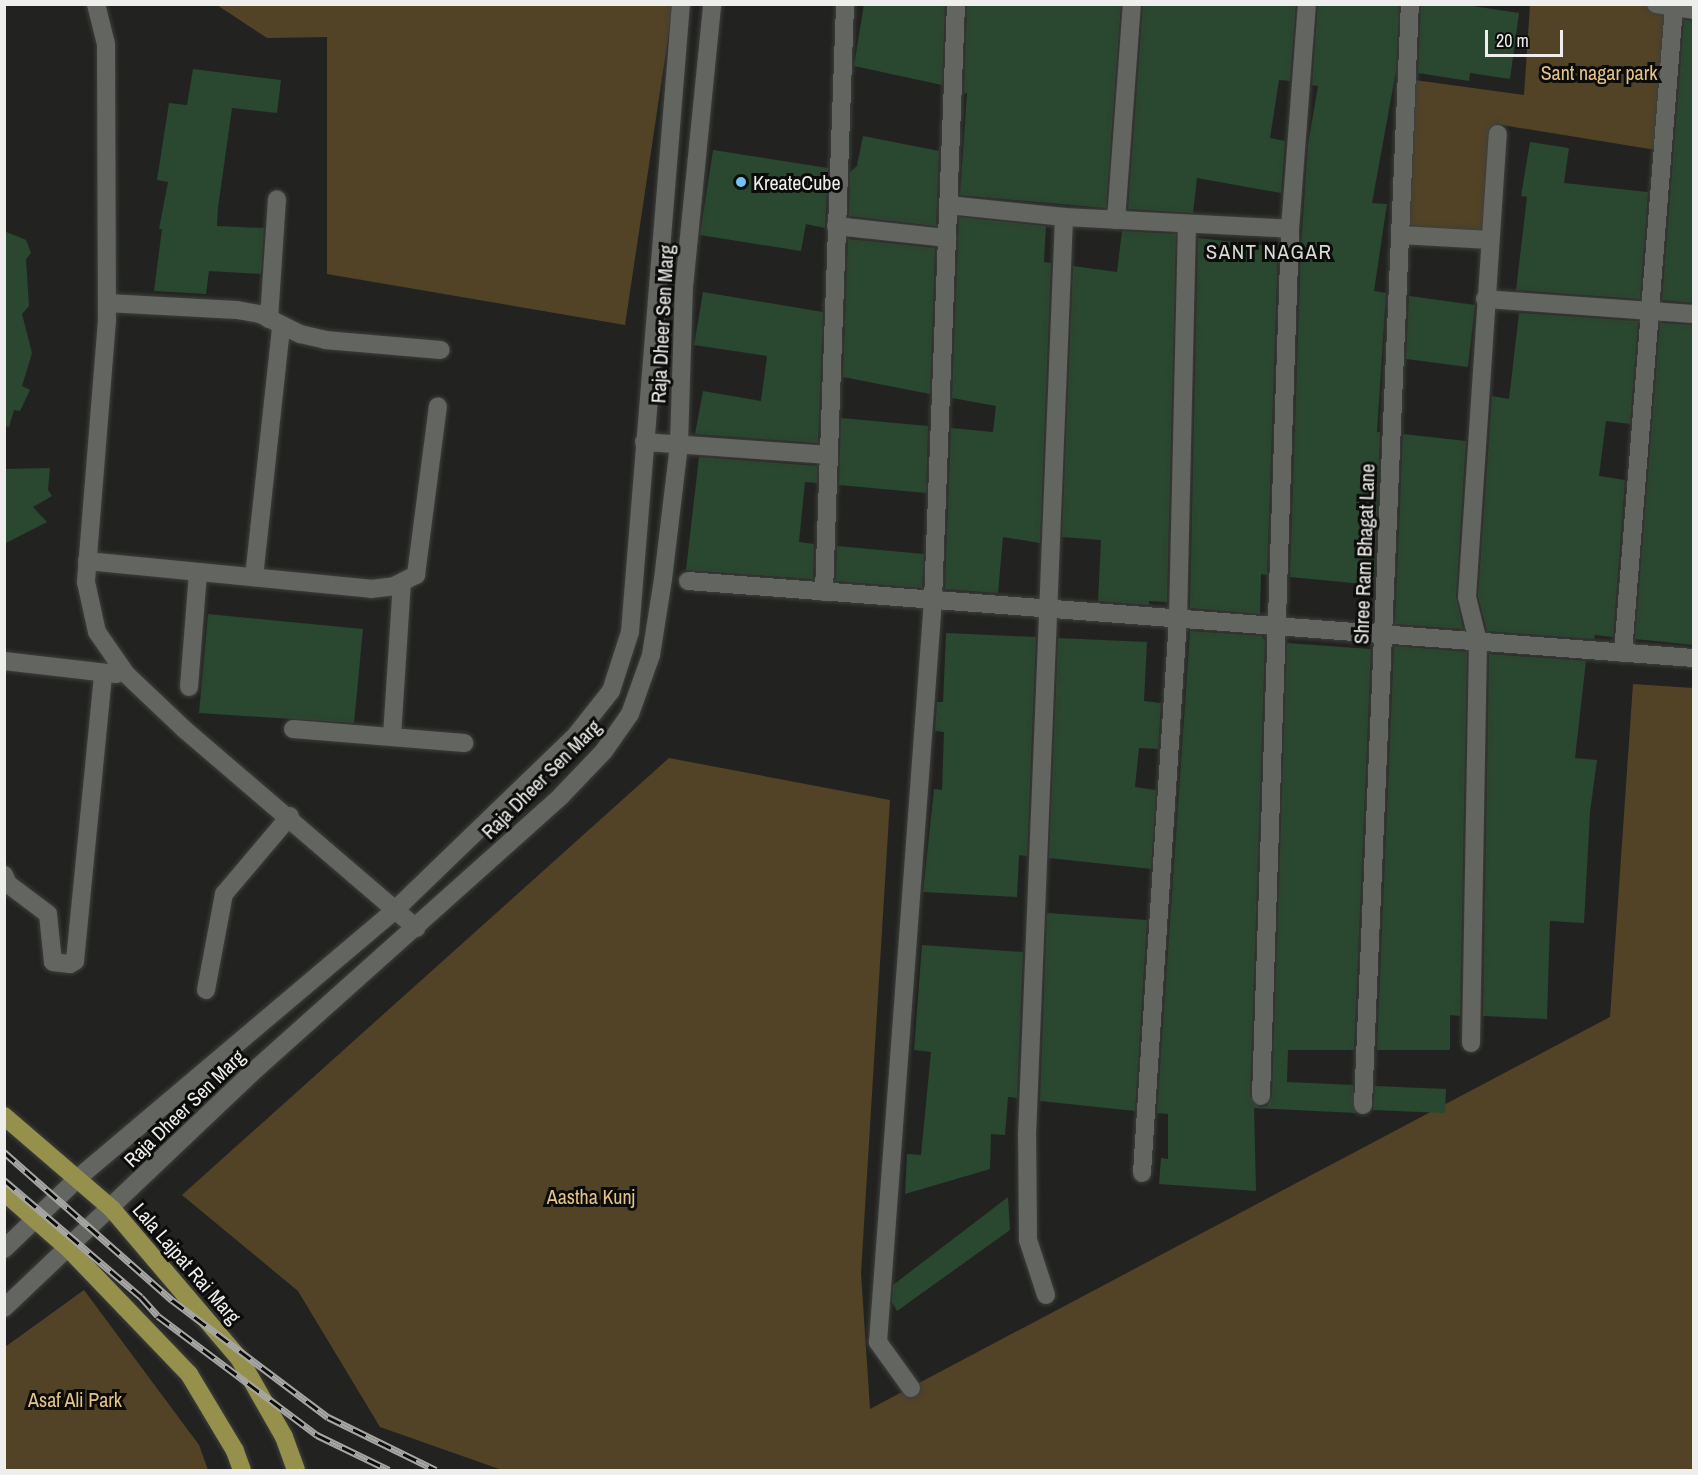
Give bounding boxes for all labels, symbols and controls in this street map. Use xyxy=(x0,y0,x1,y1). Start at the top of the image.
scale bar xyxy=(1488,18,1566,56)
text: 20 m xyxy=(1496,28,1529,53)
park label: Sant nagar park xyxy=(1541,60,1657,84)
place label: KreateCube xyxy=(753,170,841,194)
marker: KreateCube xyxy=(734,175,748,189)
district label: SANT NAGAR xyxy=(1206,239,1332,265)
street label: Raja Dheer Sen Marg xyxy=(646,244,678,404)
street label: Shree Ram Bhagat Lane xyxy=(1349,463,1379,645)
street label: Raja Dheer Sen Marg xyxy=(476,714,606,844)
street label: Raja Dheer Sen Marg xyxy=(119,1044,249,1172)
park label: Aastha Kunj xyxy=(547,1184,635,1208)
street label: Lala Lajpat Rai Marg xyxy=(128,1198,246,1328)
park label: Asaf Ali Park xyxy=(28,1387,122,1411)

